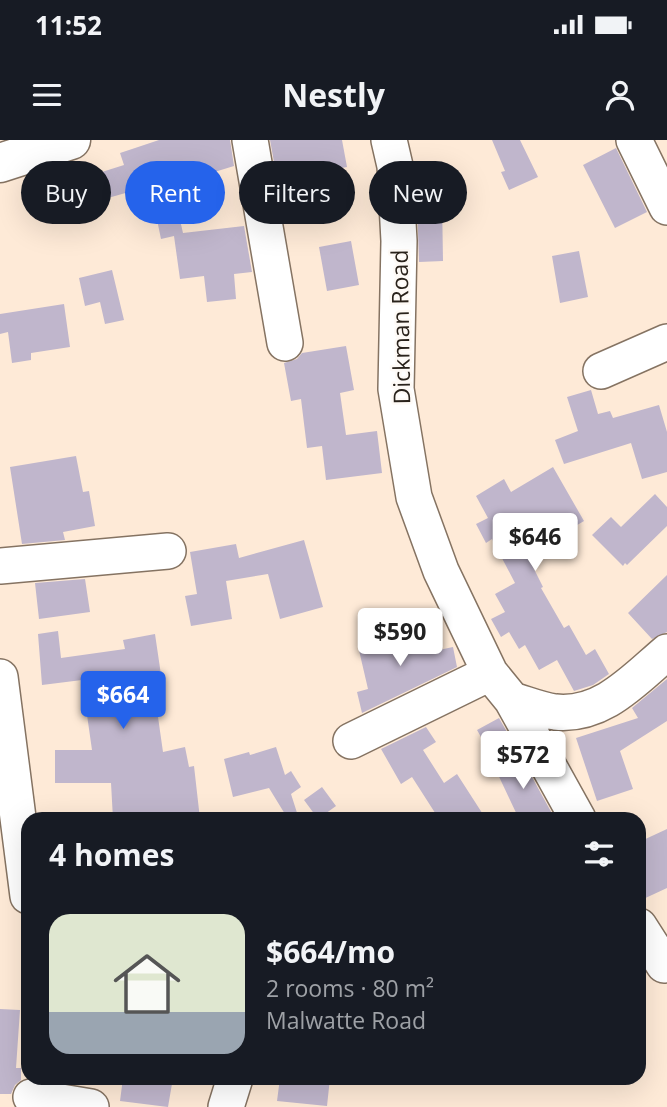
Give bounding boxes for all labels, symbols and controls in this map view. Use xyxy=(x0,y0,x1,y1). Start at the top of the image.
text: 11:52 xyxy=(35,7,102,43)
text: Nestly xyxy=(282,73,385,116)
icon: menu xyxy=(28,76,66,114)
icon: person xyxy=(601,76,639,114)
chip: Buy xyxy=(21,161,111,224)
chip: Rent xyxy=(125,161,225,224)
chip: Filters xyxy=(239,161,355,224)
chip: New xyxy=(369,161,467,224)
street label: Dickman Road xyxy=(383,249,417,405)
pin: $646 xyxy=(494,514,576,573)
text: $646 xyxy=(509,520,561,552)
pin: $590 xyxy=(359,608,441,668)
text: $590 xyxy=(374,615,426,647)
pin: $664 xyxy=(82,672,164,731)
text: $664 xyxy=(97,678,149,710)
pin: $572 xyxy=(482,732,564,791)
text: $572 xyxy=(497,738,549,770)
text: 4 homes xyxy=(49,834,174,875)
icon: filters xyxy=(580,835,618,873)
text: $664/mo xyxy=(266,931,395,972)
icon: home xyxy=(105,942,189,1026)
text: 2 rooms · 80 m² xyxy=(266,972,434,1004)
text: Malwatte Road xyxy=(266,1004,426,1036)

